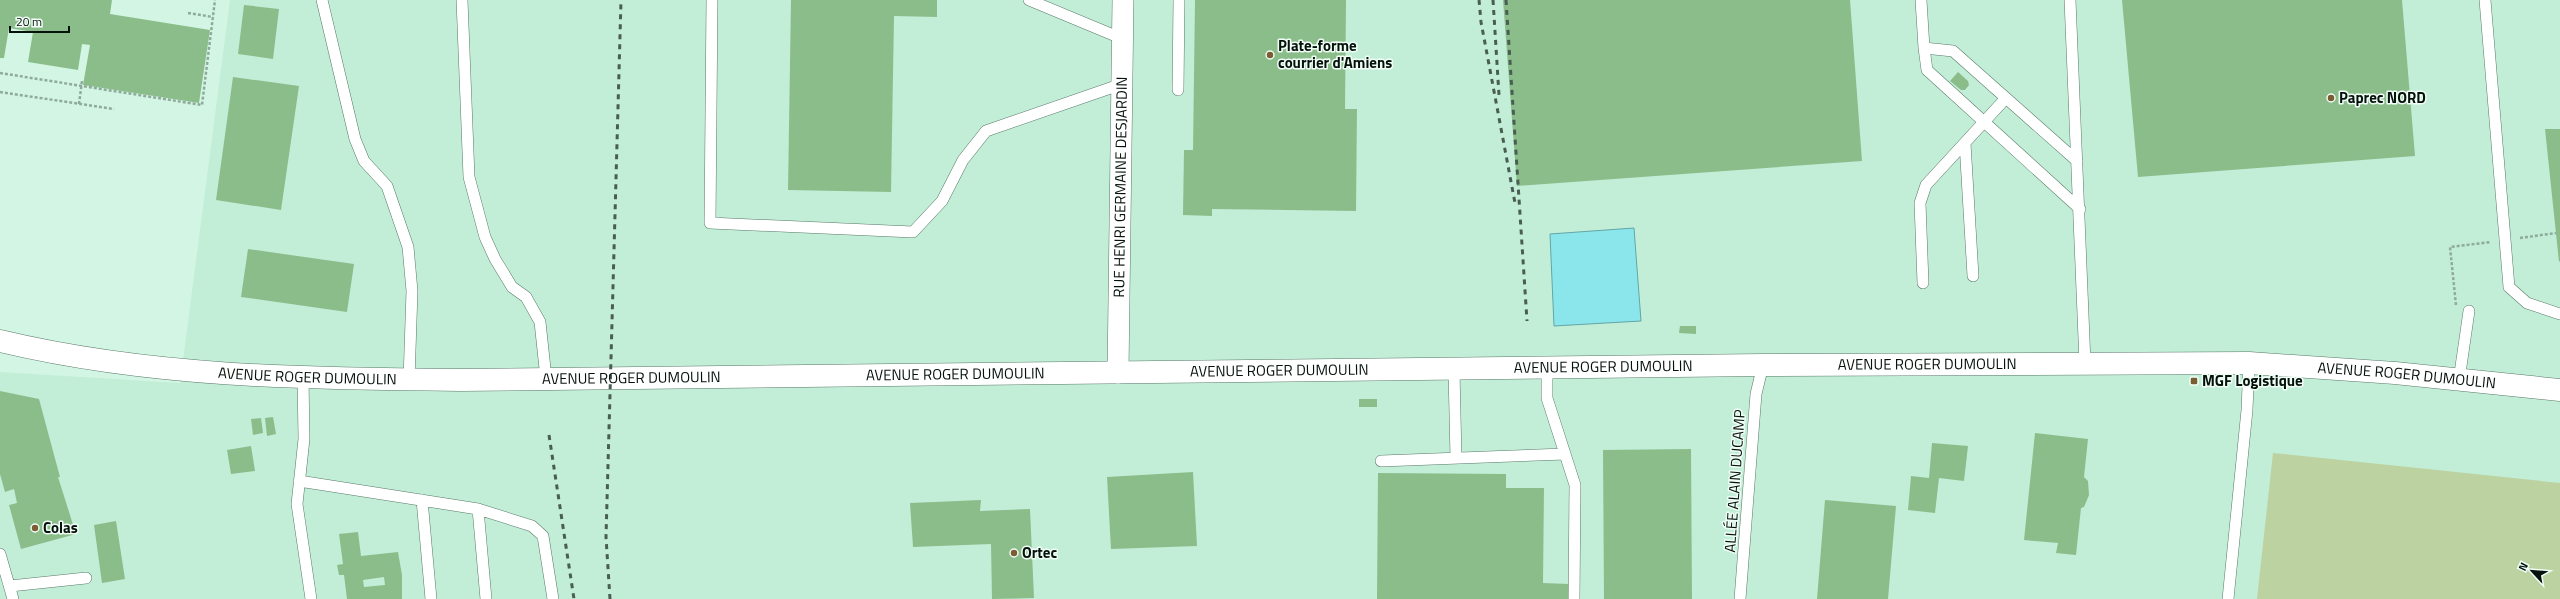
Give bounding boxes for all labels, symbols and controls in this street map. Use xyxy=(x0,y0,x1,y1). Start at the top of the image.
scale bar xyxy=(10,8,69,34)
text: 20 m xyxy=(16,12,42,31)
place label: Plate-forme courrier d'Amiens xyxy=(1278,34,1392,74)
marker: Plate-forme courrier d'Amiens xyxy=(1265,50,1275,60)
street label: RUE HENRI GERMAINE DESJARDIN xyxy=(1107,76,1133,298)
place label: Paprec NORD xyxy=(2339,86,2426,109)
marker: Paprec NORD xyxy=(2326,93,2336,103)
street label: AVENUE ROGER DUMOULIN xyxy=(1838,352,2017,376)
street label: AVENUE ROGER DUMOULIN xyxy=(1514,354,1693,379)
street label: AVENUE ROGER DUMOULIN xyxy=(2317,356,2497,394)
street label: AVENUE ROGER DUMOULIN xyxy=(1190,358,1369,383)
street label: AVENUE ROGER DUMOULIN xyxy=(217,361,397,390)
street label: AVENUE ROGER DUMOULIN xyxy=(866,361,1045,386)
street label: AVENUE ROGER DUMOULIN xyxy=(542,365,721,390)
place label: MGF Logistique xyxy=(2202,369,2303,392)
marker: MGF Logistique xyxy=(2189,376,2199,386)
street label: ALLÉE ALAIN DUCAMP xyxy=(1718,409,1751,553)
place label: Colas xyxy=(43,516,78,539)
marker: Colas xyxy=(30,523,40,533)
place label: Ortec xyxy=(1022,541,1057,564)
marker: Ortec xyxy=(1009,548,1019,558)
north arrow xyxy=(2512,551,2552,591)
text: N xyxy=(2514,560,2532,574)

